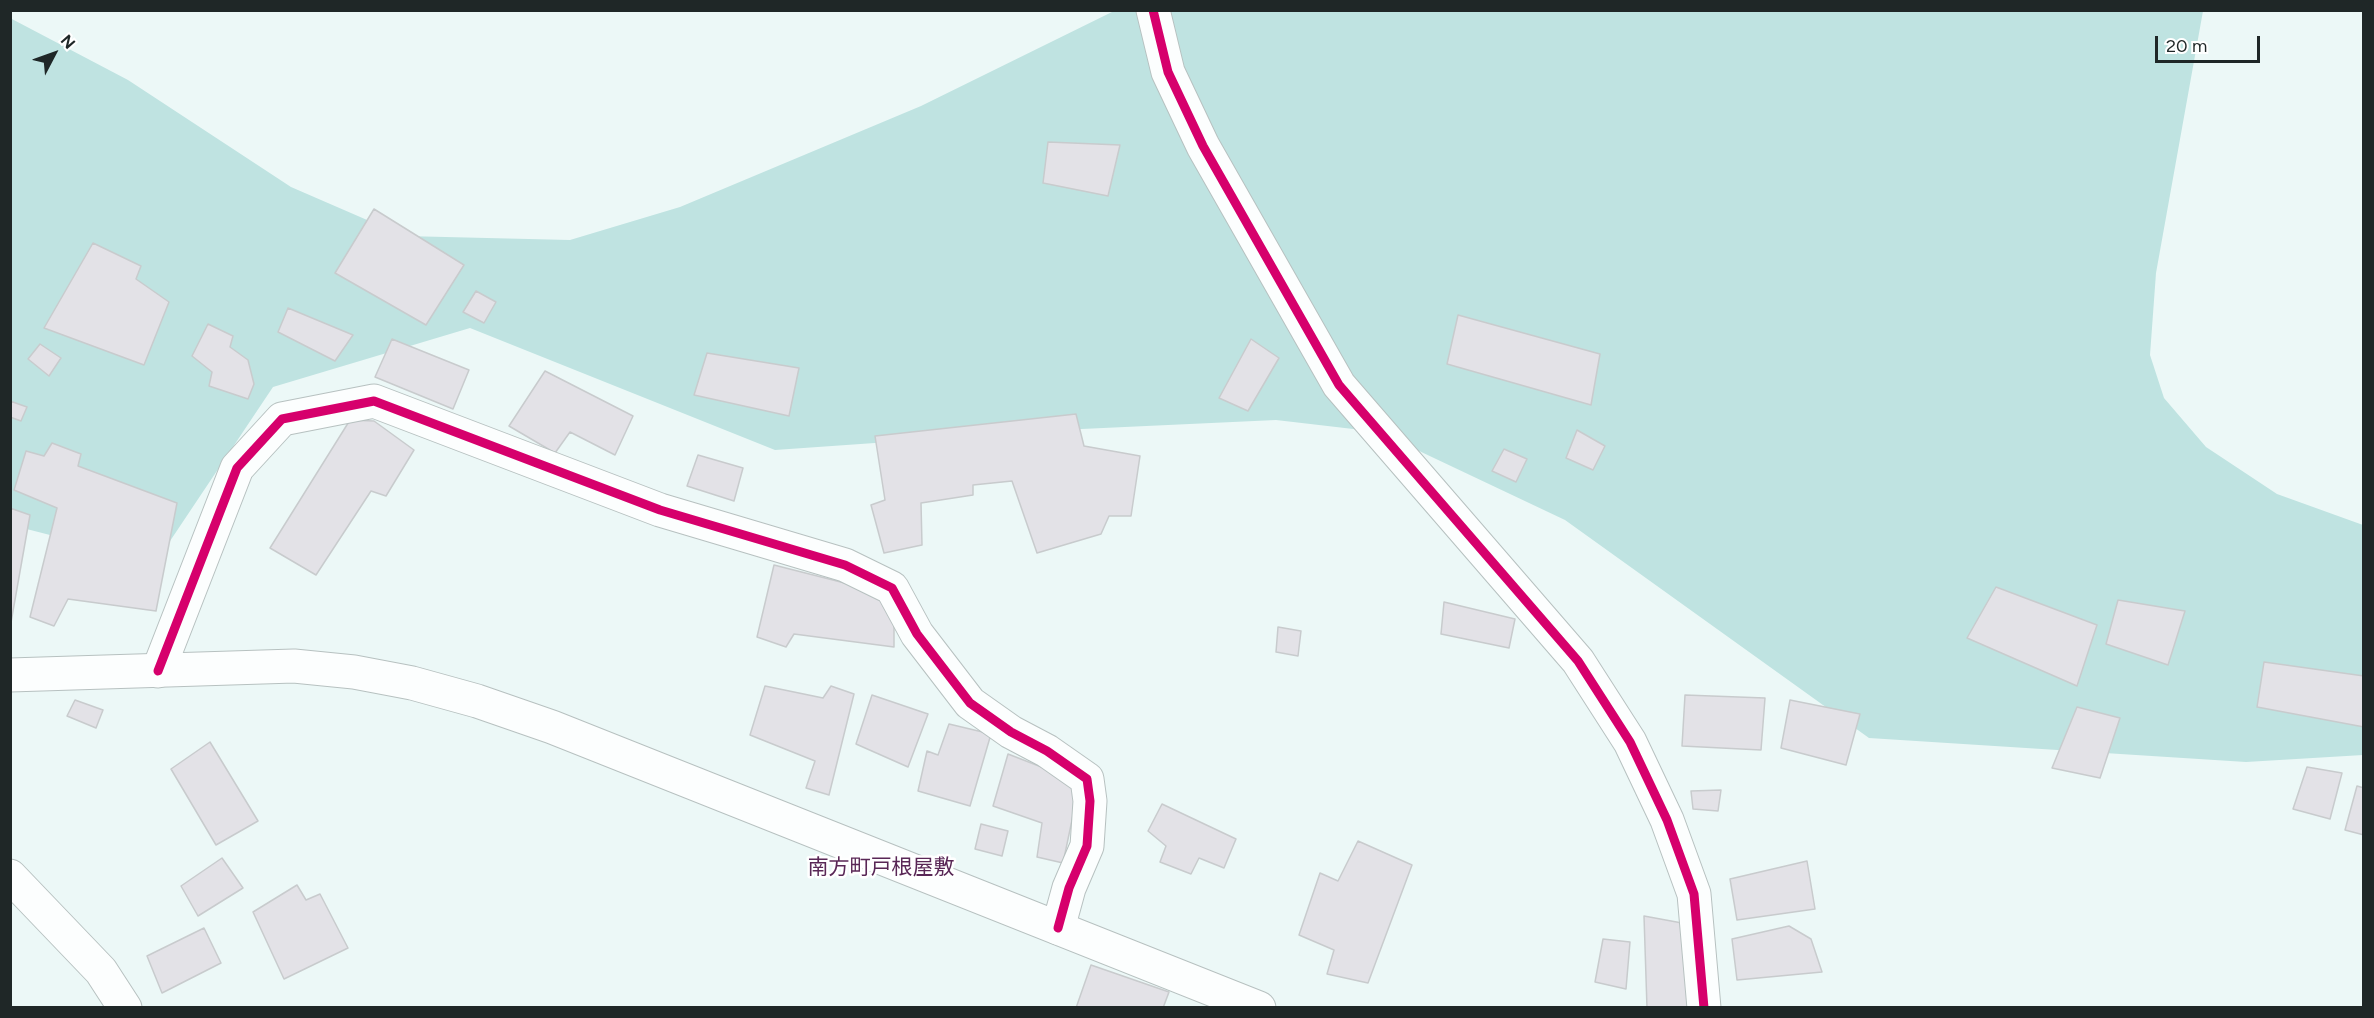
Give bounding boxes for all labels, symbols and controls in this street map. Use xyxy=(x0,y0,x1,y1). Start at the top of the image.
north arrow xyxy=(24,24,84,84)
scale bar xyxy=(2158,24,2263,62)
text: N xyxy=(57,31,79,53)
text: 20 m xyxy=(2166,35,2207,57)
district label: 南方町戸根屋敷 xyxy=(808,855,954,881)

